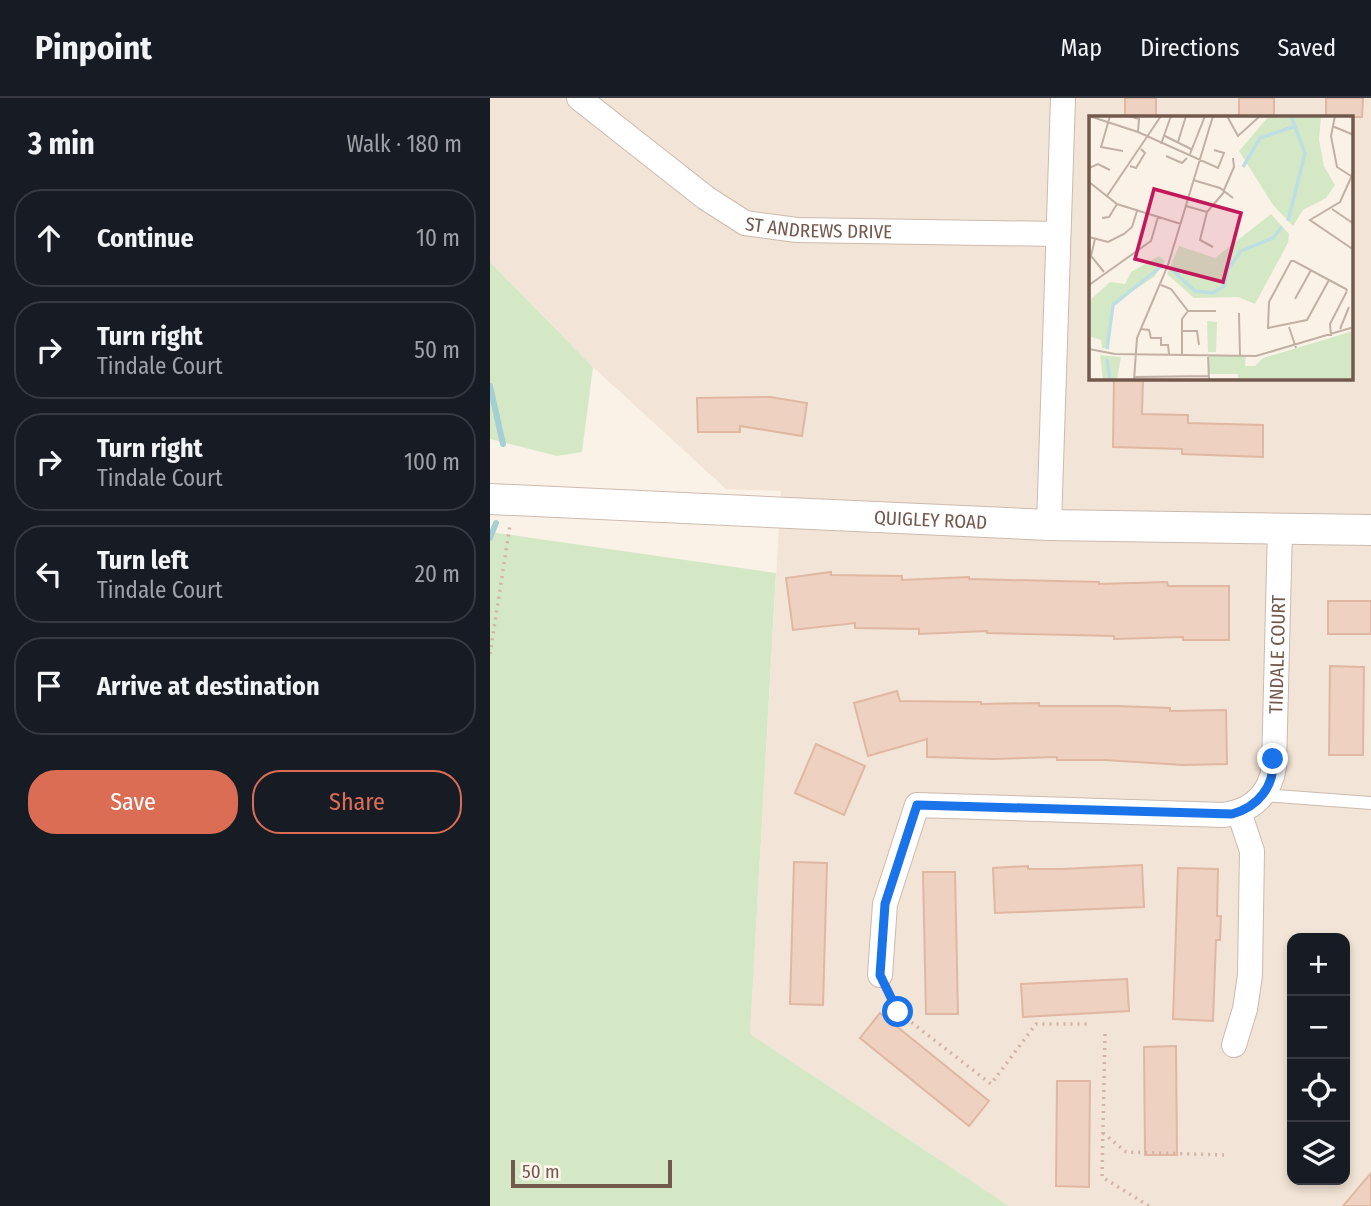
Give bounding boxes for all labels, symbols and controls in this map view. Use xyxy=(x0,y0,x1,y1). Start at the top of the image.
text: Pinpoint xyxy=(35,28,152,68)
text: Map xyxy=(1061,34,1102,62)
text: Directions xyxy=(1140,34,1239,62)
text: Saved xyxy=(1277,34,1336,62)
inset map xyxy=(1089,116,1354,380)
text: 3 min xyxy=(28,126,95,162)
text: Walk · 180 m xyxy=(346,130,462,158)
street label: ST ANDREWS DRIVE xyxy=(744,212,892,243)
icon: ahead xyxy=(30,219,68,257)
text: Continue xyxy=(97,223,194,254)
text: 10 m xyxy=(416,224,460,252)
text: Turn right xyxy=(97,321,203,352)
icon: right xyxy=(30,331,68,369)
text: 50 m xyxy=(414,336,460,364)
text: Tindale Court xyxy=(97,352,223,380)
text: Turn right xyxy=(97,433,203,464)
icon: right xyxy=(30,443,68,481)
text: 100 m xyxy=(404,448,460,476)
text: Tindale Court xyxy=(97,464,223,492)
street label: QUIGLEY ROAD xyxy=(873,505,988,534)
text: Turn left xyxy=(97,545,189,576)
icon: left xyxy=(30,555,68,593)
text: 20 m xyxy=(415,560,460,588)
text: Tindale Court xyxy=(97,576,223,604)
street label: TINDALE COURT xyxy=(1264,594,1290,714)
icon: arrive xyxy=(30,667,68,705)
text: Arrive at destination xyxy=(97,671,320,702)
route end xyxy=(1257,743,1288,774)
button: Save xyxy=(28,770,238,834)
button: Share xyxy=(252,770,462,834)
map controls xyxy=(1287,933,1350,1185)
button: + xyxy=(1287,933,1350,996)
route start xyxy=(882,996,913,1027)
button: − xyxy=(1287,996,1350,1059)
button: locate xyxy=(1287,1059,1350,1122)
button: layers xyxy=(1287,1122,1350,1185)
scale bar xyxy=(511,1157,672,1189)
text: 50 m xyxy=(522,1160,560,1183)

